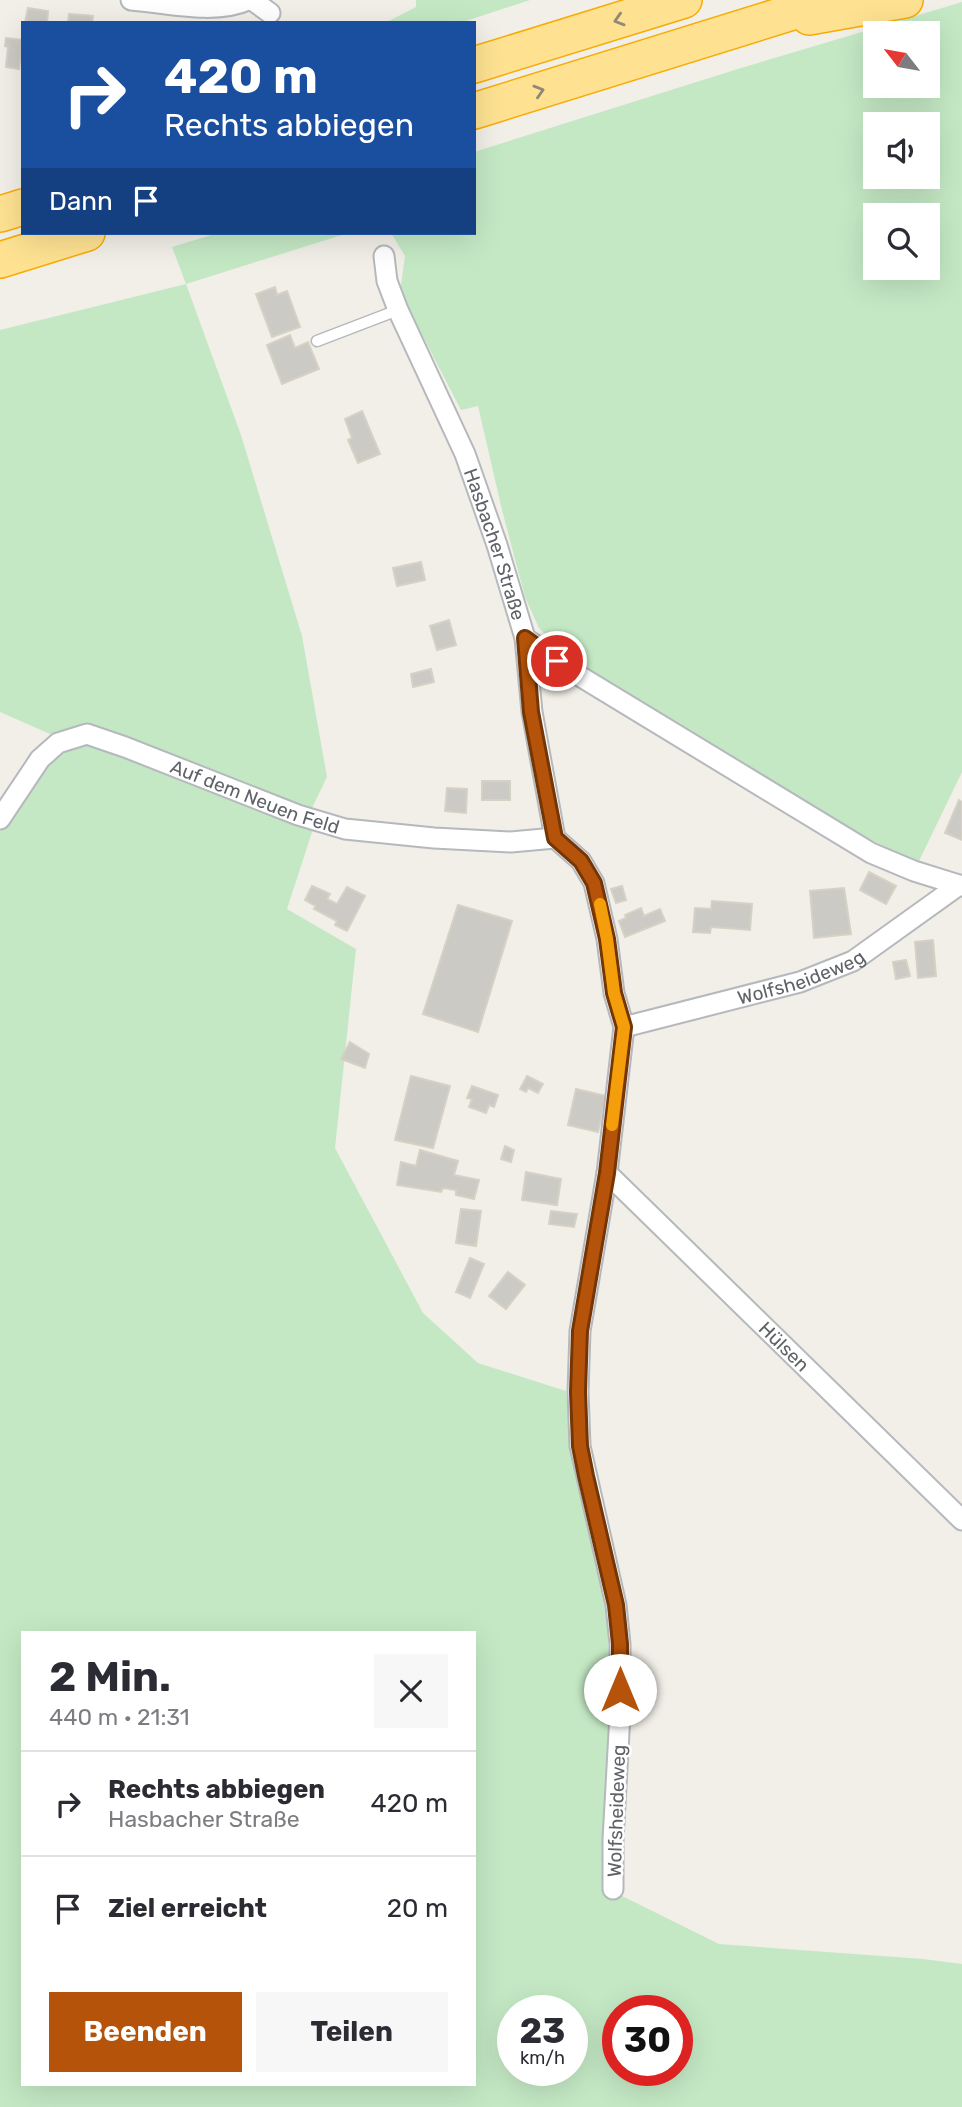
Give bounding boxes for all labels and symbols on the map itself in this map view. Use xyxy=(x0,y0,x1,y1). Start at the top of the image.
one-way arrow xyxy=(614,12,626,27)
north arrow xyxy=(863,21,940,98)
one-way arrow xyxy=(533,85,545,99)
street label: Hasbacher Straße xyxy=(459,465,530,623)
pin xyxy=(527,631,587,691)
street label: Auf dem Neuen Feld xyxy=(167,755,342,839)
street label: Wolfsheideweg xyxy=(735,945,870,1010)
street label: Hülsen xyxy=(754,1317,814,1376)
position arrow xyxy=(583,1653,657,1727)
street label: Wolfsheideweg xyxy=(603,1744,630,1878)
speed limit sign: 30 xyxy=(602,1995,693,2086)

